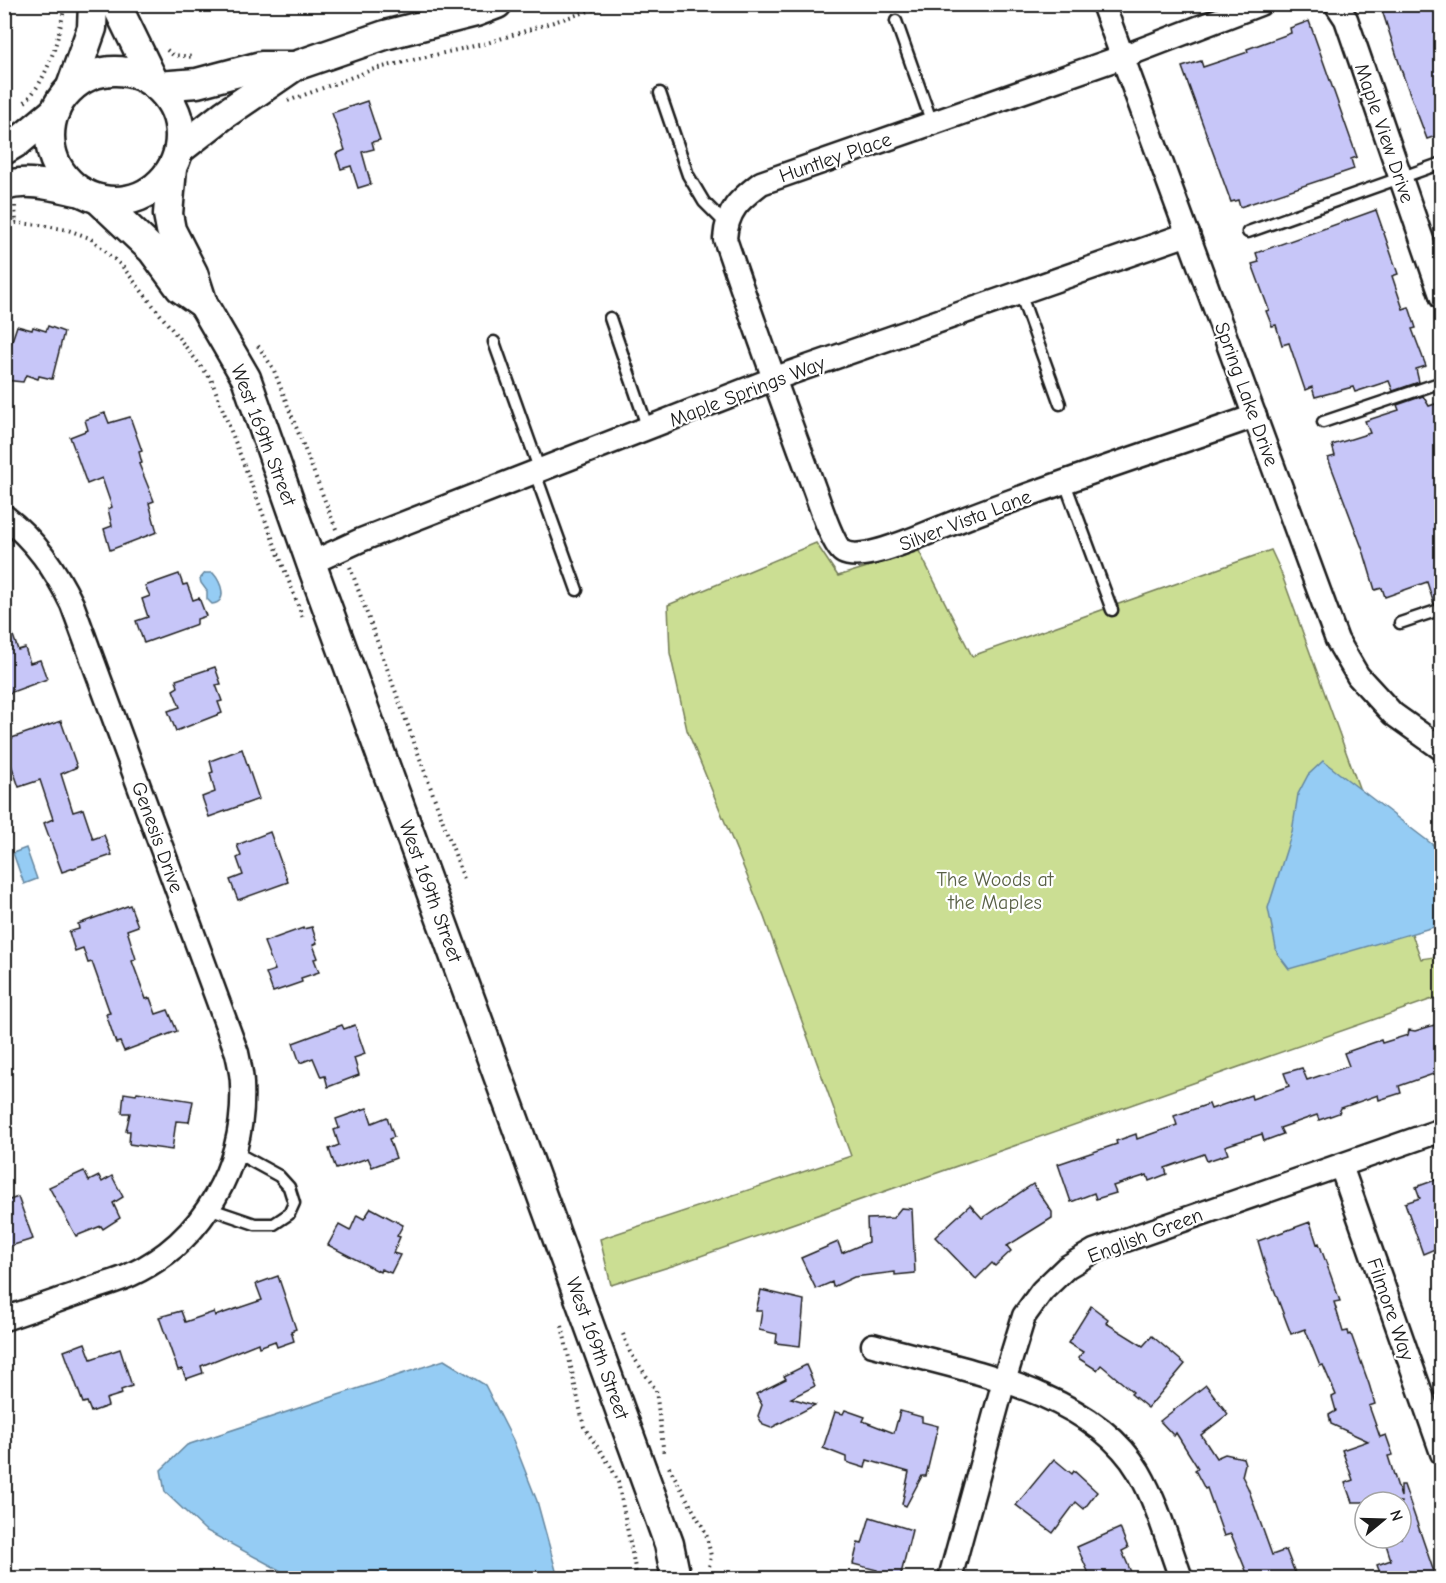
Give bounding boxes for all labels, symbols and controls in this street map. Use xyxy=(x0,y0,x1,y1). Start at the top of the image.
street label: Maple View Drive xyxy=(1350,61,1419,206)
street label: Huntley Place xyxy=(776,128,894,187)
street label: Spring Lake Drive xyxy=(1210,319,1283,469)
street label: Maple Springs Way xyxy=(666,351,828,432)
street label: West 169th Street xyxy=(226,361,301,510)
street label: Silver Vista Lane xyxy=(896,485,1034,556)
street label: Genesis Drive xyxy=(127,779,188,896)
street label: West 169th Street xyxy=(394,817,467,966)
park label: The Woods at the Maples xyxy=(936,868,1055,914)
street label: English Green xyxy=(1084,1203,1206,1268)
street label: Filmore Way xyxy=(1362,1255,1419,1364)
street label: West 169th Street xyxy=(561,1274,634,1423)
north arrow xyxy=(1353,1490,1413,1550)
text: N xyxy=(1386,1508,1406,1523)

